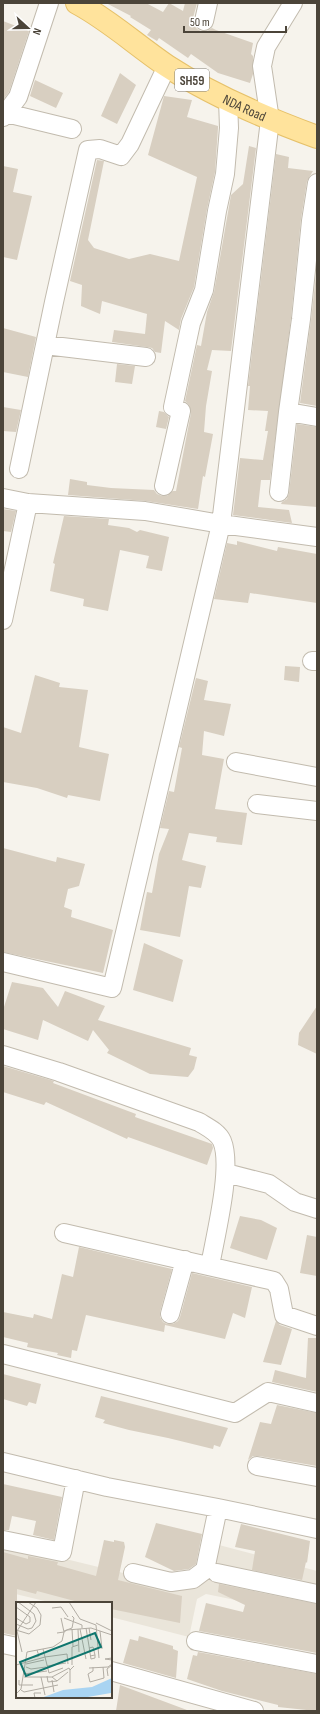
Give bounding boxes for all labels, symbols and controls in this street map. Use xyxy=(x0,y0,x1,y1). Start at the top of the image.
north arrow xyxy=(8,8,48,48)
scale bar xyxy=(184,8,286,34)
text: 50 m xyxy=(190,15,210,30)
text: N xyxy=(30,26,44,37)
road number: SH59 xyxy=(175,69,209,91)
street label: NDA Road xyxy=(220,91,269,125)
inset map xyxy=(16,1602,112,1698)

